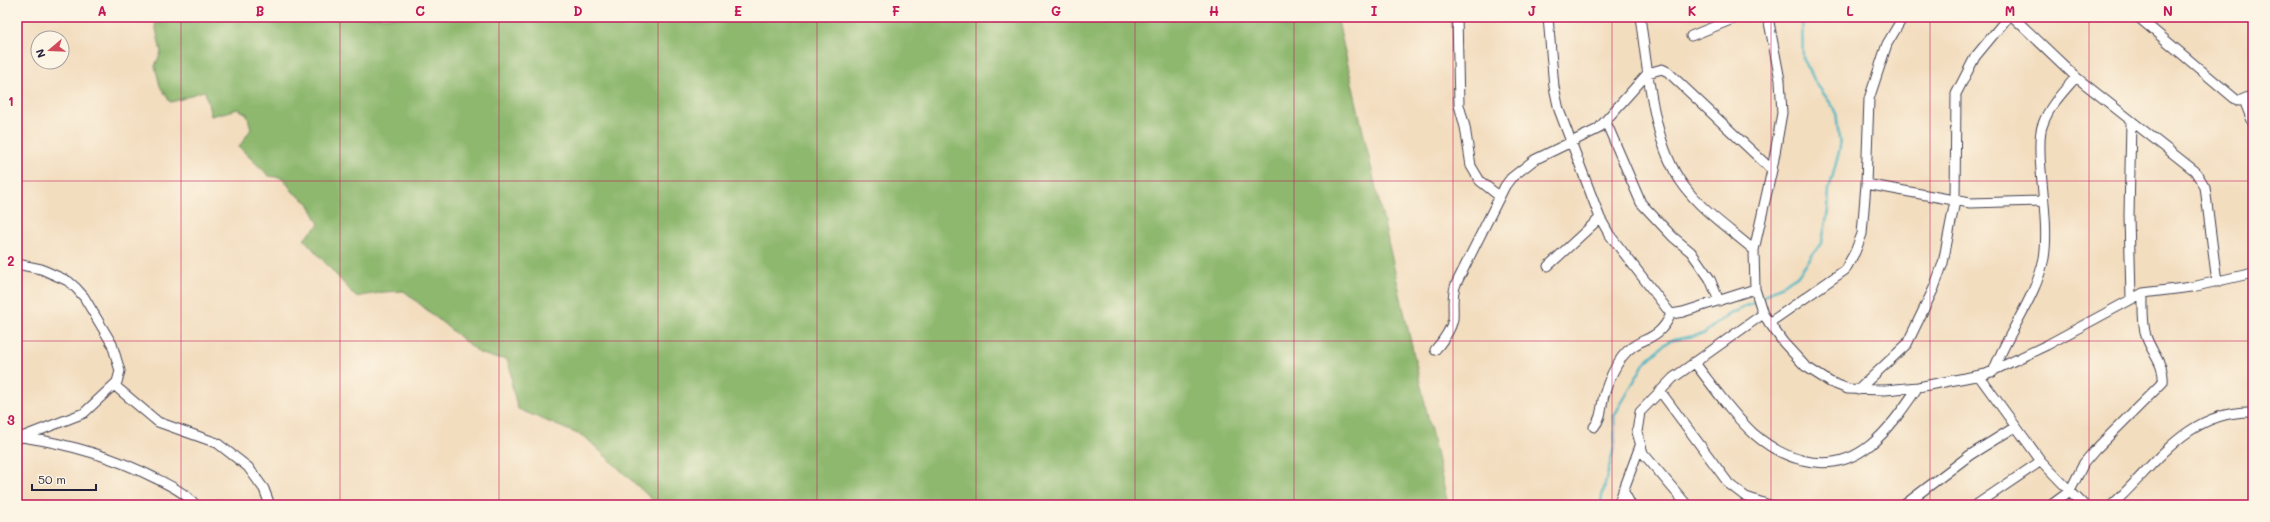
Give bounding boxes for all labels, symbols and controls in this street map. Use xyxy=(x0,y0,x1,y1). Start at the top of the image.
text: A xyxy=(97,2,107,19)
text: B xyxy=(256,2,265,19)
text: C xyxy=(415,2,425,19)
text: D xyxy=(573,2,583,19)
text: E xyxy=(734,2,742,19)
text: F xyxy=(892,2,900,19)
text: G xyxy=(1051,2,1061,19)
text: H xyxy=(1209,2,1219,19)
text: I xyxy=(1371,2,1378,19)
text: J xyxy=(1528,2,1536,19)
text: K xyxy=(1688,2,1697,19)
text: L xyxy=(1846,2,1854,19)
text: M xyxy=(2005,2,2015,19)
text: N xyxy=(2163,2,2173,19)
north arrow xyxy=(30,30,70,70)
text: N xyxy=(32,47,49,60)
text: 1 xyxy=(8,92,14,109)
text: 2 xyxy=(7,252,15,269)
text: 3 xyxy=(7,411,15,428)
scale bar xyxy=(32,466,96,492)
text: 50 m xyxy=(38,471,66,487)

